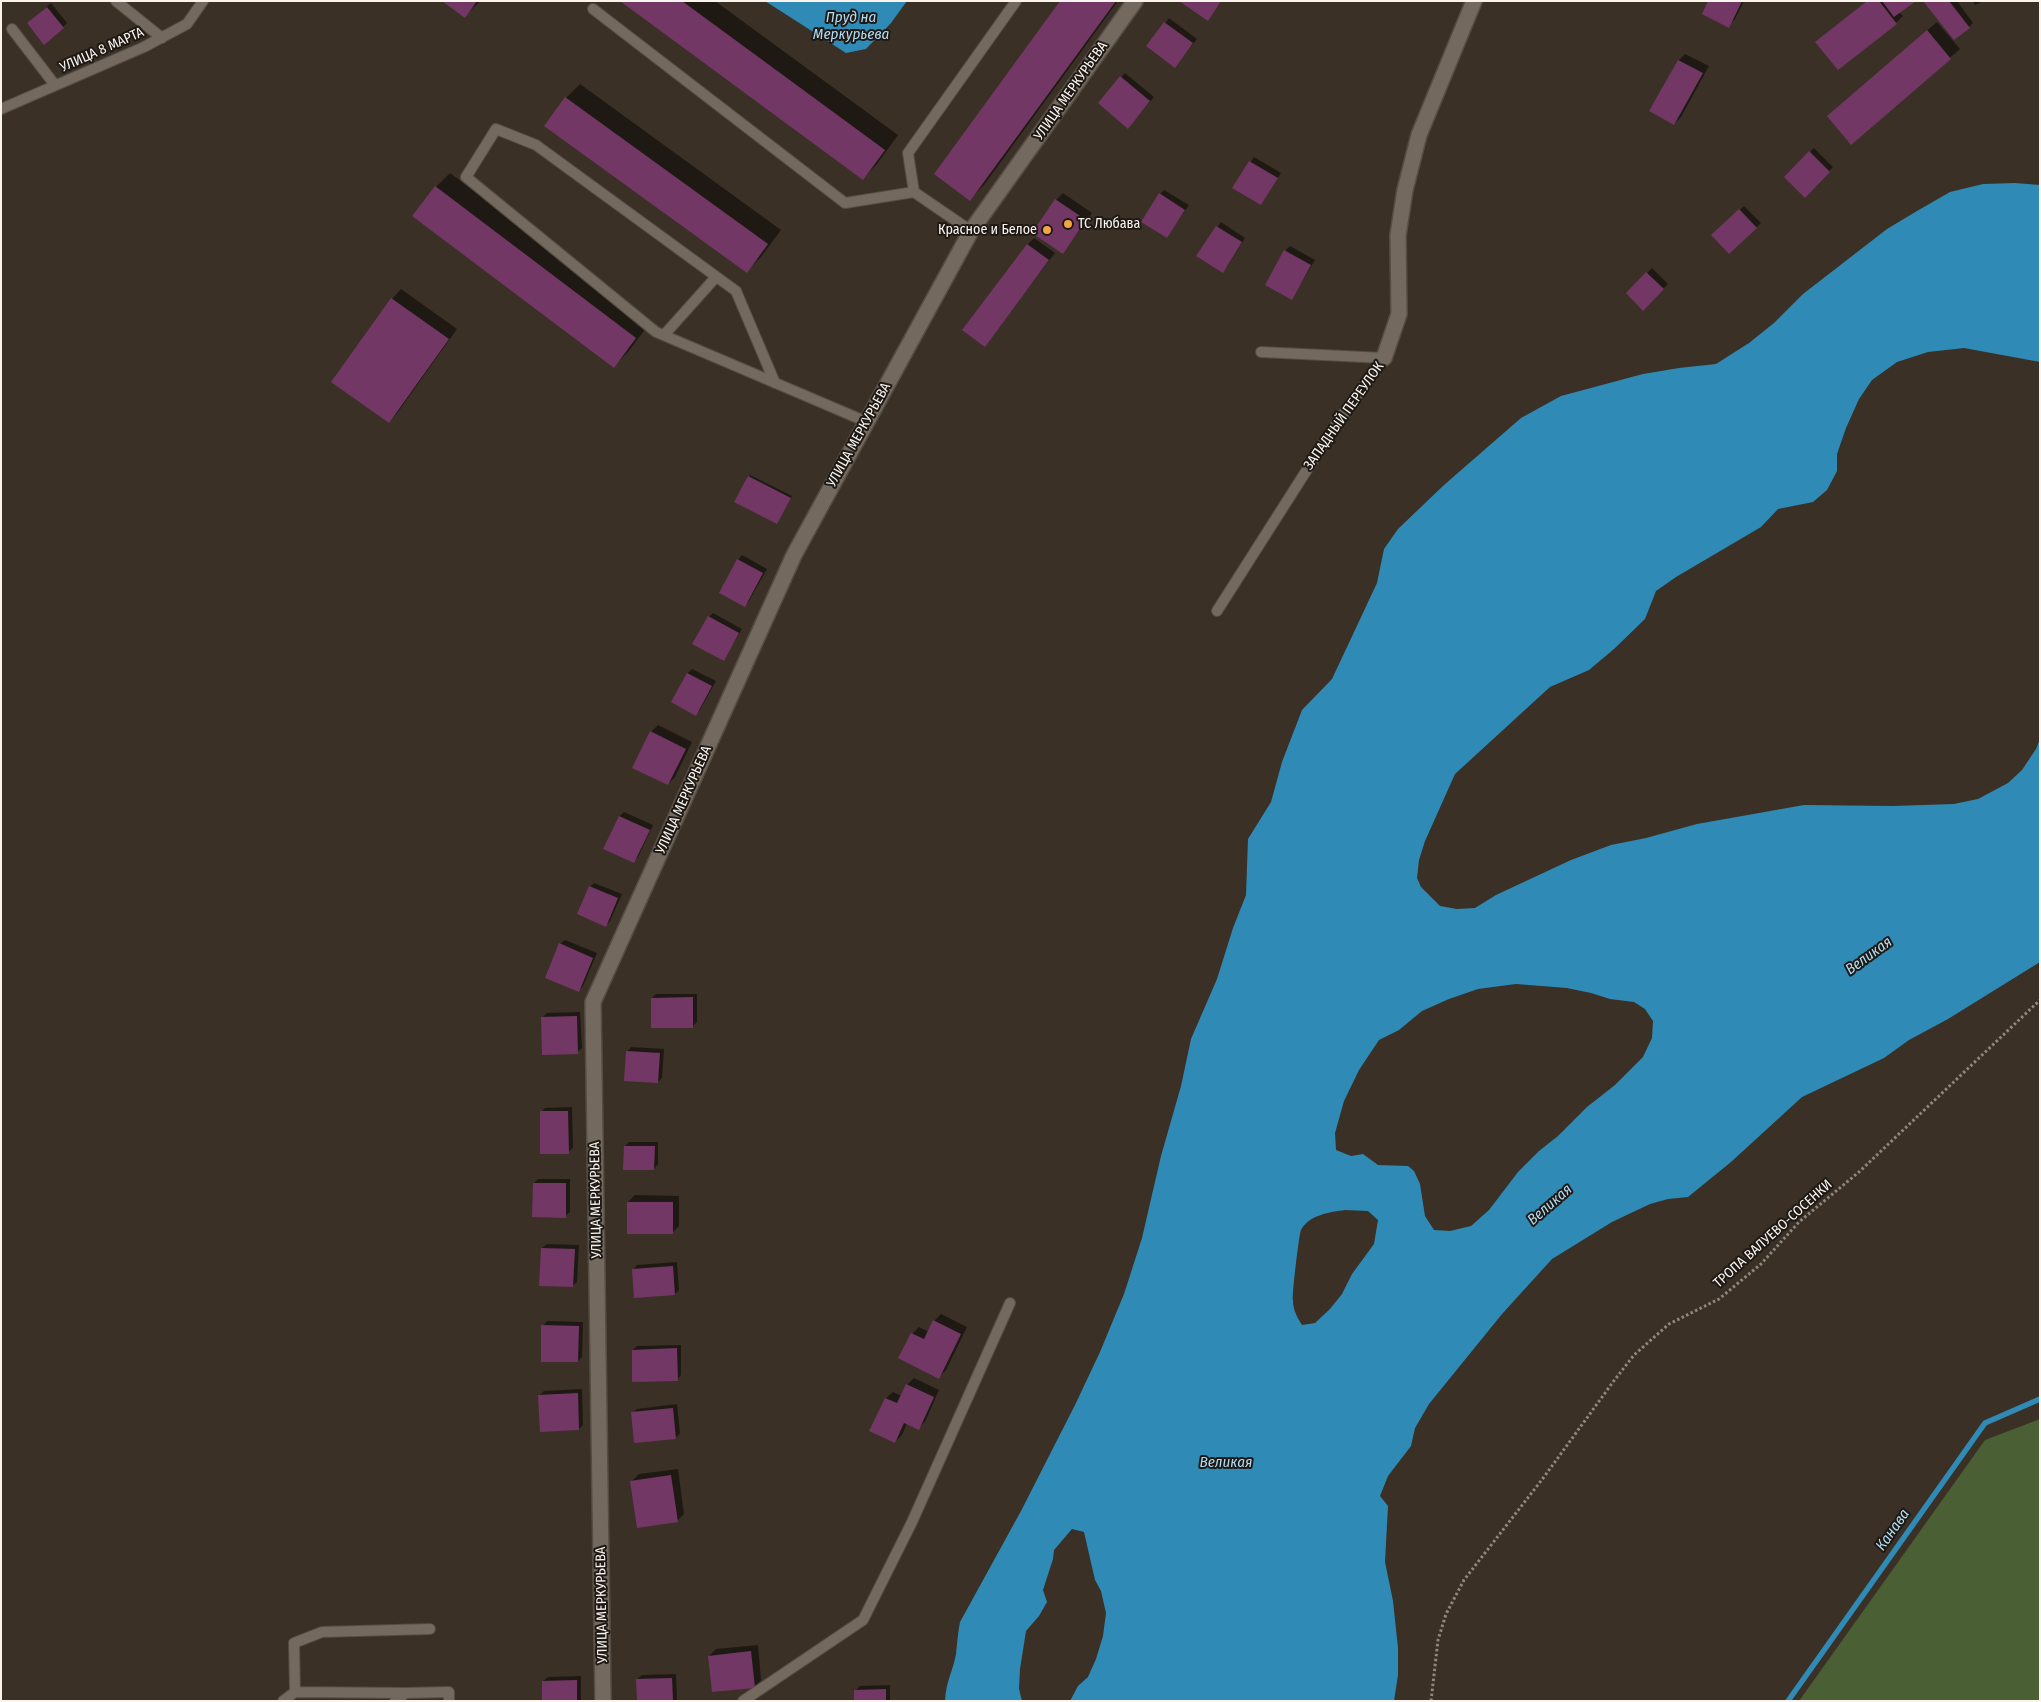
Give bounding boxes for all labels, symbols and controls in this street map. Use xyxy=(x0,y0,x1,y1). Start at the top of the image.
water label: Пруд на Меркурьева xyxy=(813,9,889,44)
street label: УЛИЦА 8 МАРТА xyxy=(57,24,147,76)
street label: УЛИЦА МЕРКУРЬЕВА xyxy=(1031,38,1111,144)
place label: ТС Любава xyxy=(1078,216,1140,232)
marker: ТС Любава xyxy=(1062,218,1074,230)
place label: Красное и Белое xyxy=(938,222,1037,238)
marker: Красное и Белое xyxy=(1041,224,1053,236)
street label: ЗАПАДНЫЙ ПЕРЕУЛОК xyxy=(1300,359,1388,473)
street label: УЛИЦА МЕРКУРЬЕВА xyxy=(823,380,895,490)
street label: УЛИЦА МЕРКУРЬЕВА xyxy=(653,743,715,857)
water label: Великая xyxy=(1842,933,1896,979)
street label: УЛИЦА МЕРКУРЬЕВА xyxy=(587,1142,605,1258)
street label: ТРОПА ВАЛУЕВО-СОСЕНКИ xyxy=(1710,1176,1836,1292)
water label: Великая xyxy=(1524,1181,1576,1229)
water label: Великая xyxy=(1199,1454,1253,1472)
water label: Канава xyxy=(1872,1506,1914,1554)
street label: УЛИЦА МЕРКУРЬЕВА xyxy=(593,1547,611,1663)

